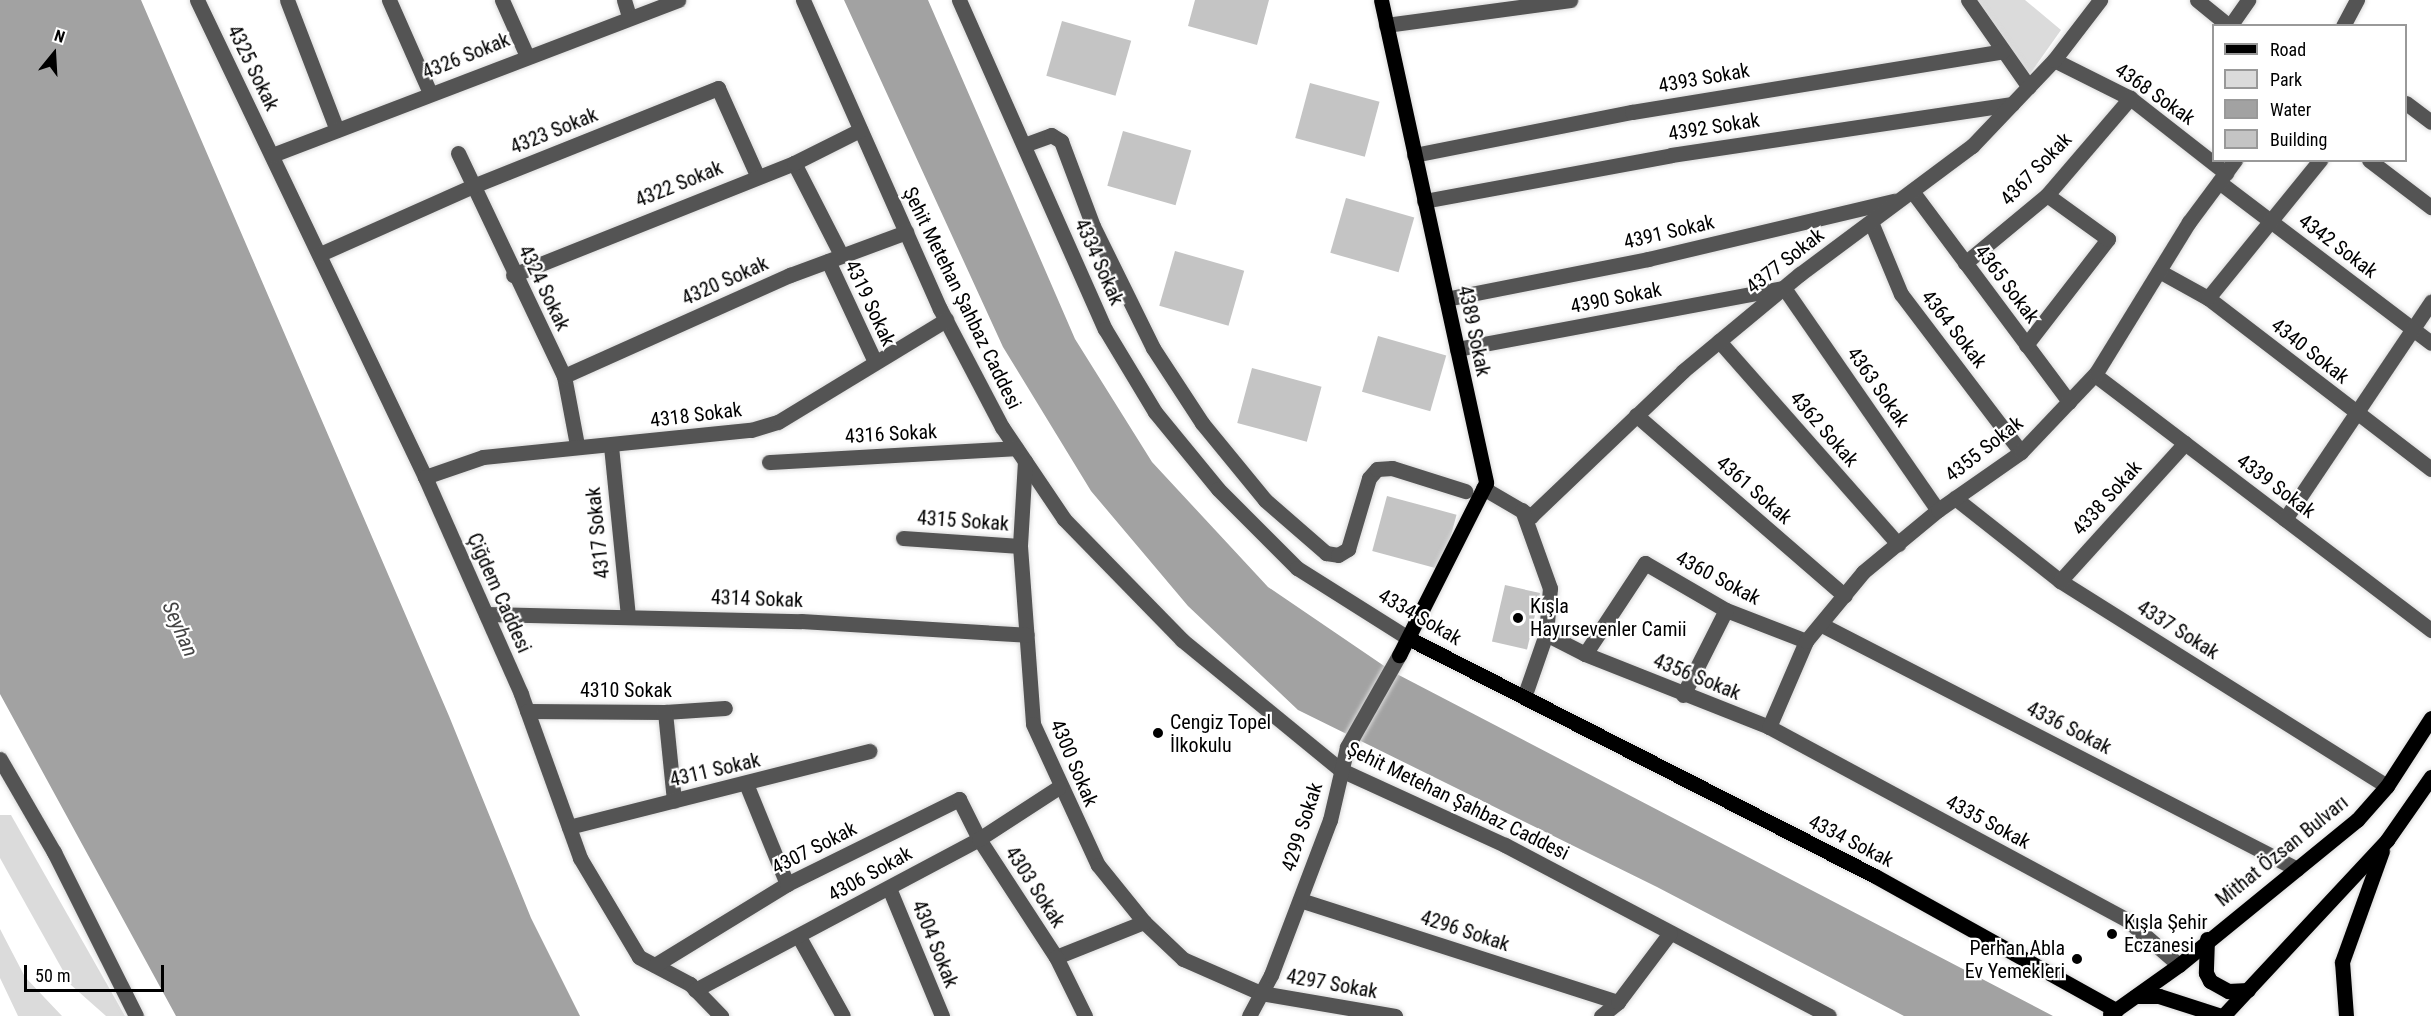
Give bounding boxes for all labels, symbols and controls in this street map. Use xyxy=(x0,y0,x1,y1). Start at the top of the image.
street label: 4325 Sokak xyxy=(222,21,284,115)
north arrow xyxy=(24,24,84,84)
legend xyxy=(2212,24,2407,162)
text: N xyxy=(52,26,67,47)
street label: 4326 Sokak xyxy=(419,28,513,84)
text: Road xyxy=(2270,39,2306,60)
street label: 4393 Sokak xyxy=(1657,58,1751,98)
street label: 4368 Sokak xyxy=(2110,58,2200,130)
text: Park xyxy=(2270,69,2302,90)
text: Water xyxy=(2270,99,2311,120)
street label: 4323 Sokak xyxy=(507,103,601,159)
street label: 4392 Sokak xyxy=(1667,108,1761,146)
street label: 4367 Sokak xyxy=(1995,128,2077,210)
text: Building xyxy=(2270,129,2327,150)
street label: 4322 Sokak xyxy=(632,156,726,212)
street label: Şehit Metehan Şahbaz Caddesi xyxy=(898,183,1026,413)
street label: 4342 Sokak xyxy=(2294,209,2382,283)
street label: 4391 Sokak xyxy=(1621,210,1717,254)
street label: 4334 Sokak xyxy=(1069,215,1129,309)
street label: 4377 Sokak xyxy=(1741,223,1829,299)
street label: 4365 Sokak xyxy=(1970,240,2044,328)
street label: 4324 Sokak xyxy=(513,241,575,335)
street label: 4320 Sokak xyxy=(678,251,772,311)
street label: 4319 Sokak xyxy=(840,256,900,350)
street label: 4390 Sokak xyxy=(1569,277,1663,319)
street label: 4389 Sokak xyxy=(1453,283,1495,379)
street label: 4364 Sokak xyxy=(1916,285,1992,373)
street label: 4340 Sokak xyxy=(2266,313,2354,389)
street label: 4363 Sokak xyxy=(1842,342,1914,432)
street label: 4362 Sokak xyxy=(1785,386,1863,472)
street label: 4318 Sokak xyxy=(649,397,743,433)
street label: 4355 Sokak xyxy=(1940,411,2028,487)
street label: 4316 Sokak xyxy=(844,420,938,448)
street label: 4339 Sokak xyxy=(2232,449,2320,523)
street label: 4361 Sokak xyxy=(1711,451,1797,529)
street label: 4338 Sokak xyxy=(2067,456,2147,540)
street label: 4317 Sokak xyxy=(581,486,615,580)
street label: 4315 Sokak xyxy=(916,506,1010,536)
street label: Çiğdem Caddesi xyxy=(462,529,536,657)
street label: 4360 Sokak xyxy=(1672,546,1764,610)
street label: 4334 Sokak xyxy=(1374,584,1466,650)
street label: 4314 Sokak xyxy=(711,585,803,613)
place label: Kışla Hayırsevenler Camii xyxy=(1530,594,1687,641)
street label: 4337 Sokak xyxy=(2133,595,2223,665)
water label: Seyhan xyxy=(157,597,203,661)
marker: Kışla Hayırsevenler Camii xyxy=(1511,611,1525,625)
street label: 4356 Sokak xyxy=(1650,649,1744,705)
street label: 4310 Sokak xyxy=(580,678,672,702)
street label: 4336 Sokak xyxy=(2023,696,2115,760)
place label: Cengiz Topel İlkokulu xyxy=(1170,710,1272,757)
street label: 4300 Sokak xyxy=(1045,716,1103,810)
marker: Cengiz Topel İlkokulu xyxy=(1151,726,1165,740)
street label: Şehit Metehan Şahbaz Caddesi xyxy=(1343,737,1573,865)
street label: 4311 Sokak xyxy=(667,748,763,792)
street label: 4299 Sokak xyxy=(1276,779,1328,875)
street label: 4335 Sokak xyxy=(1942,790,2034,854)
street label: Mithat Özsan Bulvarı xyxy=(2211,790,2353,912)
street label: 4334 Sokak xyxy=(1805,809,1897,873)
street label: 4307 Sokak xyxy=(768,816,860,880)
street label: 4306 Sokak xyxy=(824,841,916,907)
street label: 4303 Sokak xyxy=(1000,842,1070,932)
street label: 4304 Sokak xyxy=(907,897,963,991)
street label: 4296 Sokak xyxy=(1417,905,1513,957)
place label: Kışla Şehir Eczanesi xyxy=(2124,910,2208,957)
marker: Kışla Şehir Eczanesi xyxy=(2105,927,2119,941)
place label: Perhan Abla Ev Yemekleri xyxy=(1965,936,2065,983)
marker: Perhan Abla Ev Yemekleri xyxy=(2070,952,2084,966)
scale bar xyxy=(27,953,166,991)
street label: 4297 Sokak xyxy=(1285,964,1379,1004)
text: 50 m xyxy=(35,965,70,986)

